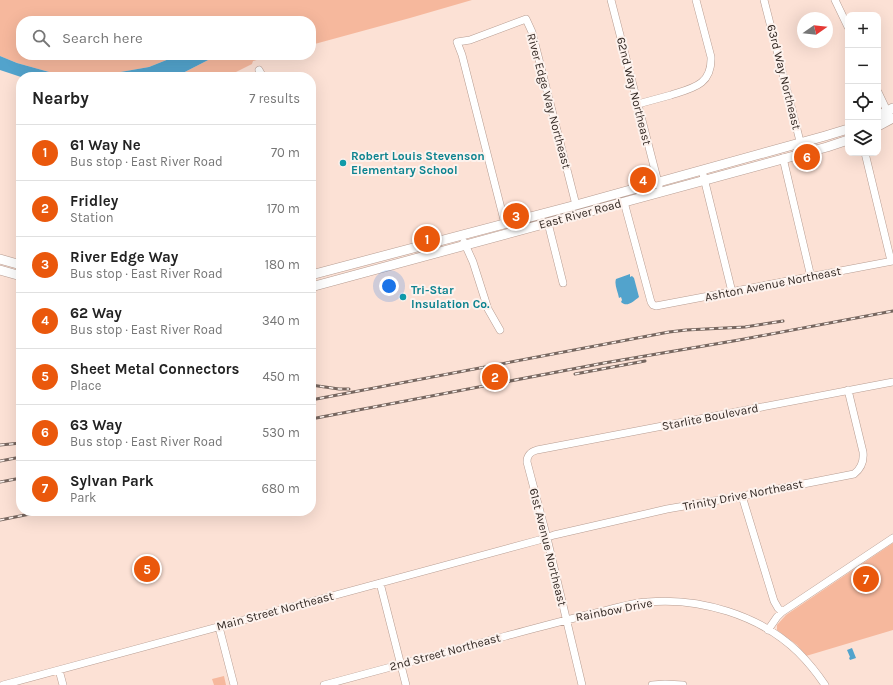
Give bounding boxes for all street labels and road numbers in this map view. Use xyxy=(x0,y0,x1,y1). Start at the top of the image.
street label: 63rd Way Northeast xyxy=(764,23,804,132)
street label: River Edge Way Northeast xyxy=(524,32,574,171)
street label: 62nd Way Northeast xyxy=(614,36,654,147)
street label: East River Road xyxy=(537,196,623,232)
street label: Ashton Avenue Northeast xyxy=(704,264,843,304)
street label: Starlite Boulevard xyxy=(661,401,759,433)
street label: Trinity Drive Northeast xyxy=(682,476,805,514)
street label: 61st Avenue Northeast xyxy=(527,486,570,608)
street label: Main Street Northeast xyxy=(215,588,336,633)
street label: Rainbow Drive xyxy=(574,596,654,624)
street label: 2nd Street Northeast xyxy=(388,630,503,674)

